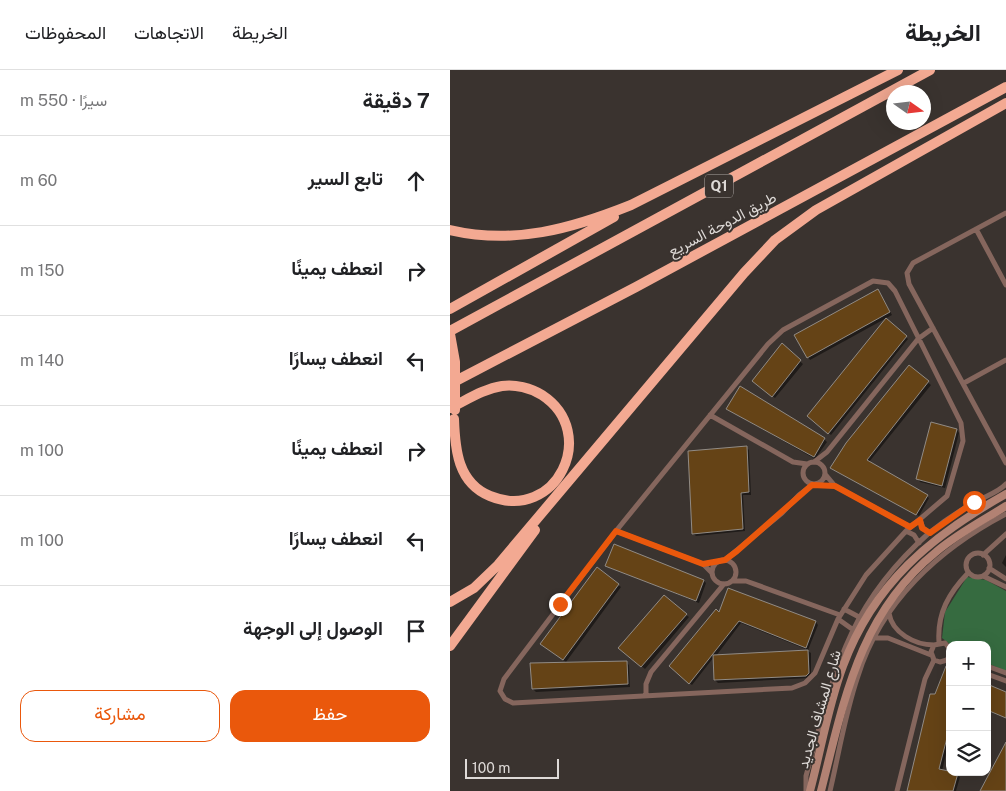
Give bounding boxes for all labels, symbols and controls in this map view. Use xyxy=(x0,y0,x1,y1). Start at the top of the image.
text: الخريطة xyxy=(905,18,981,46)
text: المحفوظات xyxy=(25,22,106,43)
text: الاتجاهات xyxy=(134,22,204,43)
text: الخريطة xyxy=(232,22,288,43)
north arrow xyxy=(886,85,931,130)
text: 7 دقيقة xyxy=(363,88,430,113)
text: سيرًا · 550 m xyxy=(20,91,107,110)
text: تابع السير xyxy=(308,167,383,189)
icon: ahead xyxy=(402,167,430,195)
text: 60 m xyxy=(20,171,57,190)
road number: Q1 xyxy=(705,174,733,198)
street label: طريق الدوحة السريع xyxy=(665,188,781,262)
text: انعطف يمينًا xyxy=(291,257,383,279)
icon: right xyxy=(402,257,430,285)
text: 150 m xyxy=(20,261,64,280)
text: انعطف يسارًا xyxy=(289,347,383,369)
icon: left xyxy=(402,347,430,375)
text: 140 m xyxy=(20,351,64,370)
text: انعطف يمينًا xyxy=(291,437,383,459)
icon: right xyxy=(402,437,430,465)
text: 100 m xyxy=(20,441,64,460)
route start xyxy=(963,491,986,514)
text: انعطف يسارًا xyxy=(289,527,383,549)
icon: left xyxy=(402,527,430,555)
text: 100 m xyxy=(20,531,64,550)
route end xyxy=(549,593,572,616)
text: الوصول إلى الوجهة xyxy=(243,617,383,639)
icon: arrive xyxy=(402,617,430,645)
map controls xyxy=(946,641,991,776)
button: + xyxy=(946,641,991,686)
street label: شارع المشاف الجديد xyxy=(794,648,847,771)
button: − xyxy=(946,686,991,731)
button: مشاركة xyxy=(20,690,220,742)
button: حفظ xyxy=(230,690,430,742)
button: layers xyxy=(946,731,991,776)
scale bar xyxy=(465,756,559,779)
text: 100 m xyxy=(472,760,510,776)

